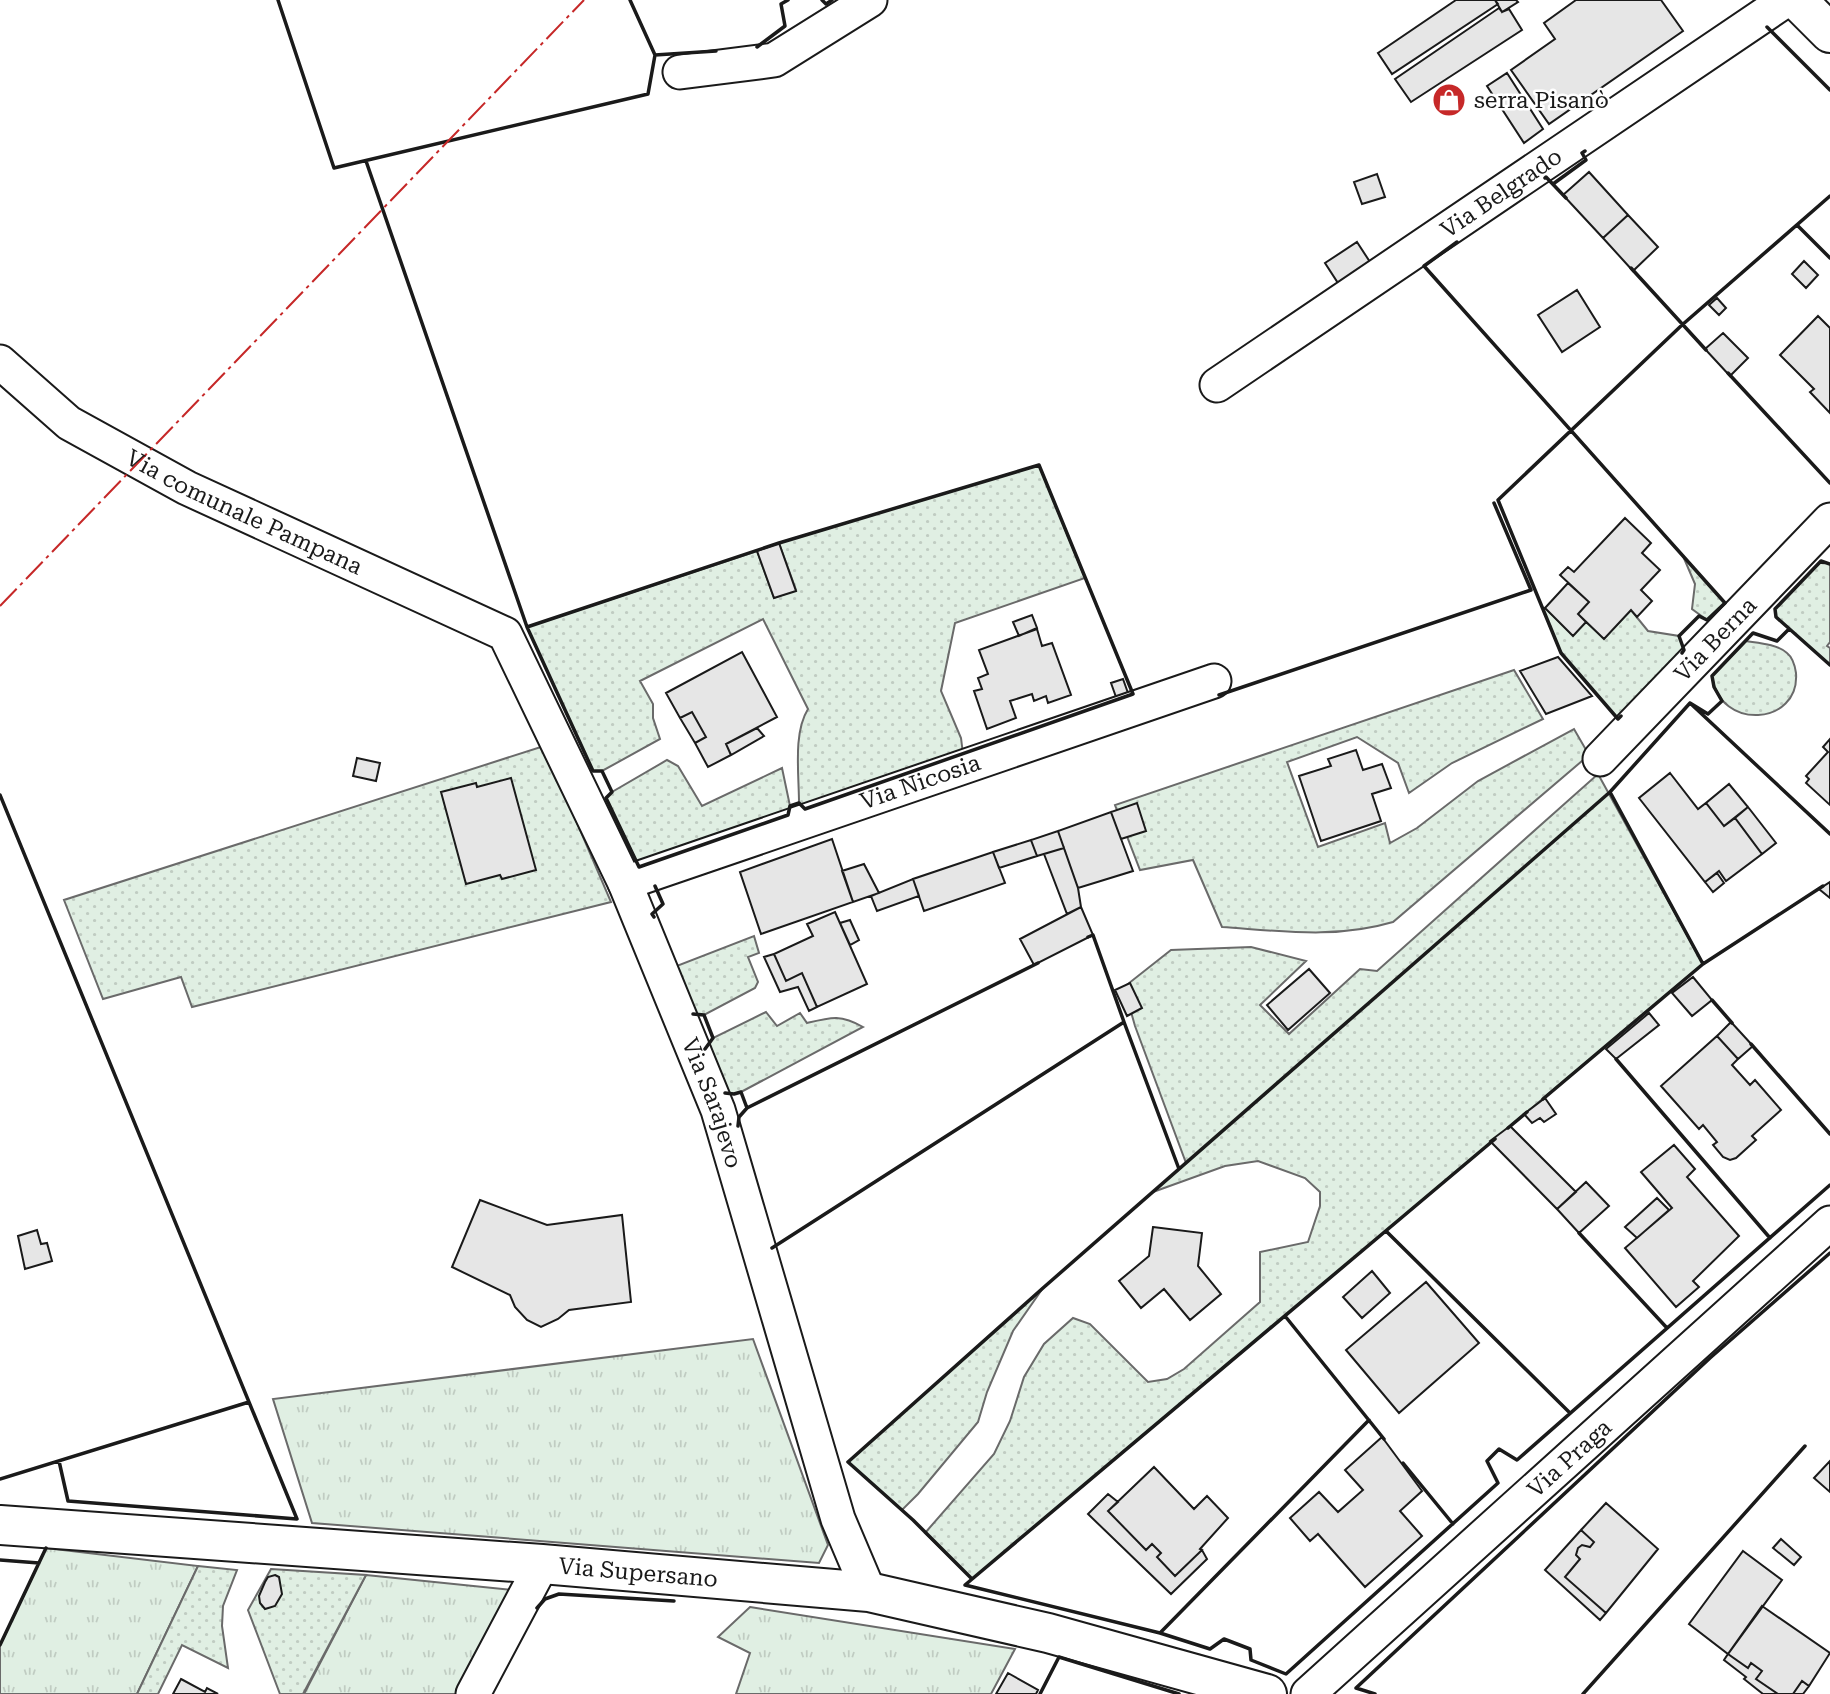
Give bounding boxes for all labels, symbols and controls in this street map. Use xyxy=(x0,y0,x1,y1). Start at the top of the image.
shop icon: serra Pisanò xyxy=(1430,81,1468,119)
place label: serra Pisanò xyxy=(1474,87,1609,114)
street label: Via Belgrado xyxy=(1435,142,1567,243)
street label: Via comunale Pampana xyxy=(122,444,367,580)
street label: Via Berna xyxy=(1668,591,1762,687)
street label: Via Nicosia xyxy=(857,749,984,815)
street label: Via Sarajevo xyxy=(676,1034,748,1171)
street label: Via Praga xyxy=(1522,1413,1617,1503)
street label: Via Supersano xyxy=(557,1552,719,1593)

